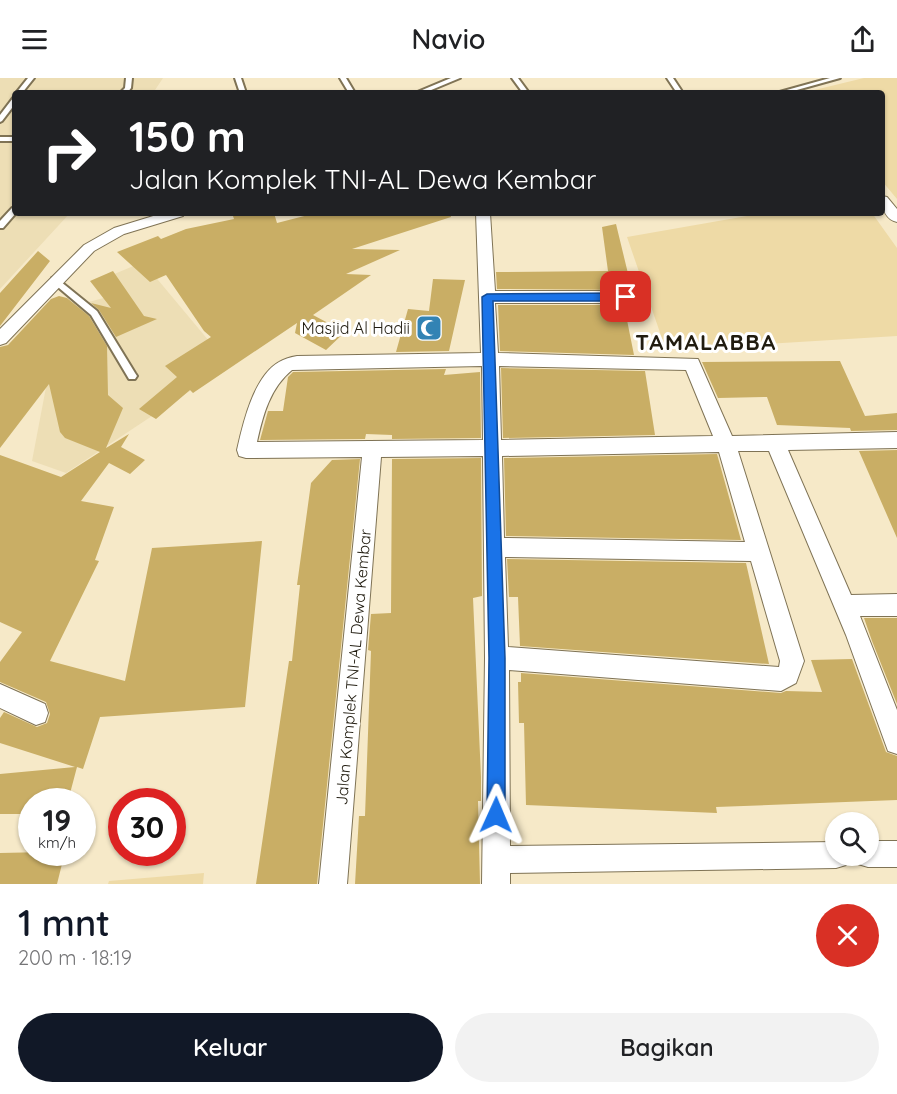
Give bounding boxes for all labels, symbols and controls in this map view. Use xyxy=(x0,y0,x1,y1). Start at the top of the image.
text: Navio xyxy=(412,22,485,56)
icon: menu xyxy=(18,23,51,56)
icon: share xyxy=(846,23,879,56)
text: 150 m xyxy=(129,110,246,163)
icon: right xyxy=(30,114,108,192)
text: Jalan Komplek TNI-AL Dewa Kembar xyxy=(129,162,596,196)
pin xyxy=(600,271,651,322)
icon: arrive xyxy=(609,280,642,313)
mosque icon: Masjid Al Hadii xyxy=(414,313,444,343)
place label: Masjid Al Hadii xyxy=(302,318,410,338)
district label: TAMALABBA xyxy=(635,328,777,356)
street label: Jalan Komplek TNI-AL Dewa Kembar xyxy=(331,528,375,806)
position arrow xyxy=(464,783,528,847)
speed limit sign: 30 xyxy=(108,788,186,866)
text: 19 xyxy=(43,801,71,839)
map controls xyxy=(825,812,879,866)
button: search xyxy=(825,812,879,866)
text: km/h xyxy=(38,833,76,852)
text: 1 mnt xyxy=(18,900,110,945)
button: close xyxy=(816,904,879,967)
text: 200 m · 18:19 xyxy=(18,945,132,970)
button: Keluar xyxy=(18,1013,443,1082)
button: Bagikan xyxy=(455,1013,879,1082)

